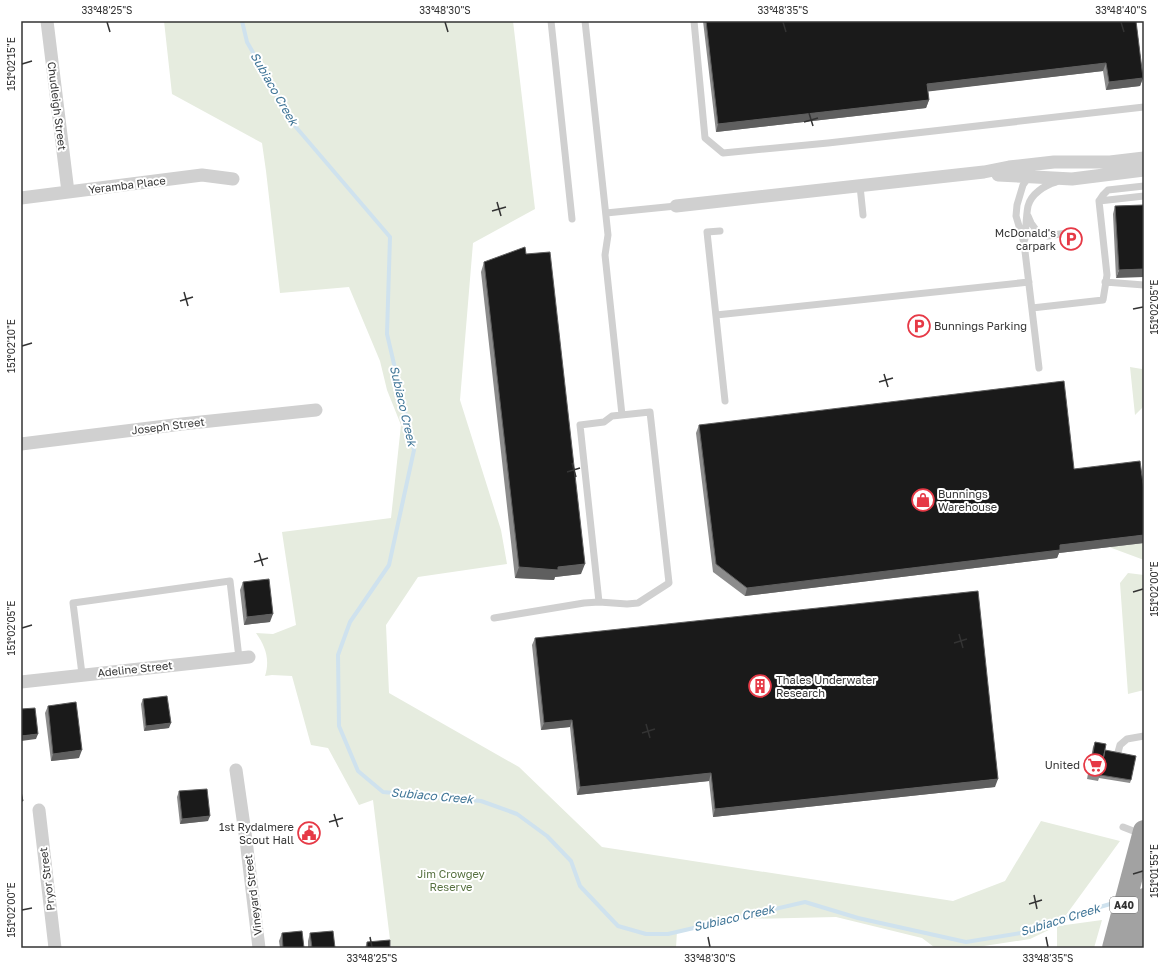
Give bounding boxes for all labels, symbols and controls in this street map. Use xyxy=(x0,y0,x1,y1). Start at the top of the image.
text: 33°48'25"S xyxy=(82,4,133,16)
text: 33°48'30"S xyxy=(419,4,471,16)
text: 33°48'35"S xyxy=(757,4,809,16)
text: 33°48'40"S xyxy=(1095,4,1147,16)
text: 151°02'15"E xyxy=(5,37,17,91)
water label: Subiaco Creek xyxy=(247,49,302,129)
street label: Chudleigh Street xyxy=(46,61,69,151)
street label: Yeramba Place xyxy=(88,173,166,196)
place label: McDonald's carpark xyxy=(995,226,1056,252)
parking icon: McDonald's carpark xyxy=(1058,226,1084,252)
text: 151°02'05"E xyxy=(1148,280,1160,334)
parking icon: Bunnings Parking xyxy=(906,313,932,339)
text: 151°02'10"E xyxy=(5,319,17,373)
place label: Bunnings Parking xyxy=(934,319,1027,332)
water label: Subiaco Creek xyxy=(387,364,420,449)
street label: Joseph Street xyxy=(131,415,205,436)
shop icon: Bunnings Warehouse xyxy=(910,487,936,513)
place label: Bunnings Warehouse xyxy=(938,487,997,513)
text: 151°02'00"E xyxy=(1148,561,1160,617)
text: 151°02'05"E xyxy=(5,601,17,655)
street label: Adeline Street xyxy=(97,658,173,679)
building icon: Thales Underwater Research xyxy=(747,673,773,699)
place label: Thales Underwater Research xyxy=(776,673,877,699)
supermarket icon: United xyxy=(1082,752,1108,778)
place label: United xyxy=(1045,758,1080,771)
water label: Subiaco Creek xyxy=(390,784,475,807)
place label: 1st Rydalmere Scout Hall xyxy=(219,820,294,846)
public building icon: 1st Rydalmere Scout Hall xyxy=(296,820,322,846)
text: 151°01'55"E xyxy=(1148,844,1160,898)
street label: Pryor Street xyxy=(36,847,57,912)
street label: Vineyard Street xyxy=(241,854,264,936)
park label: Jim Crowgey Reserve xyxy=(417,867,485,893)
text: 151°02'00"E xyxy=(5,882,17,938)
road number: A40 xyxy=(1110,897,1138,913)
water label: Subiaco Creek xyxy=(1018,900,1103,939)
water label: Subiaco Creek xyxy=(692,901,777,934)
text: 33°48'25"S xyxy=(347,952,398,964)
text: 33°48'30"S xyxy=(684,952,736,964)
text: 33°48'35"S xyxy=(1022,952,1074,964)

